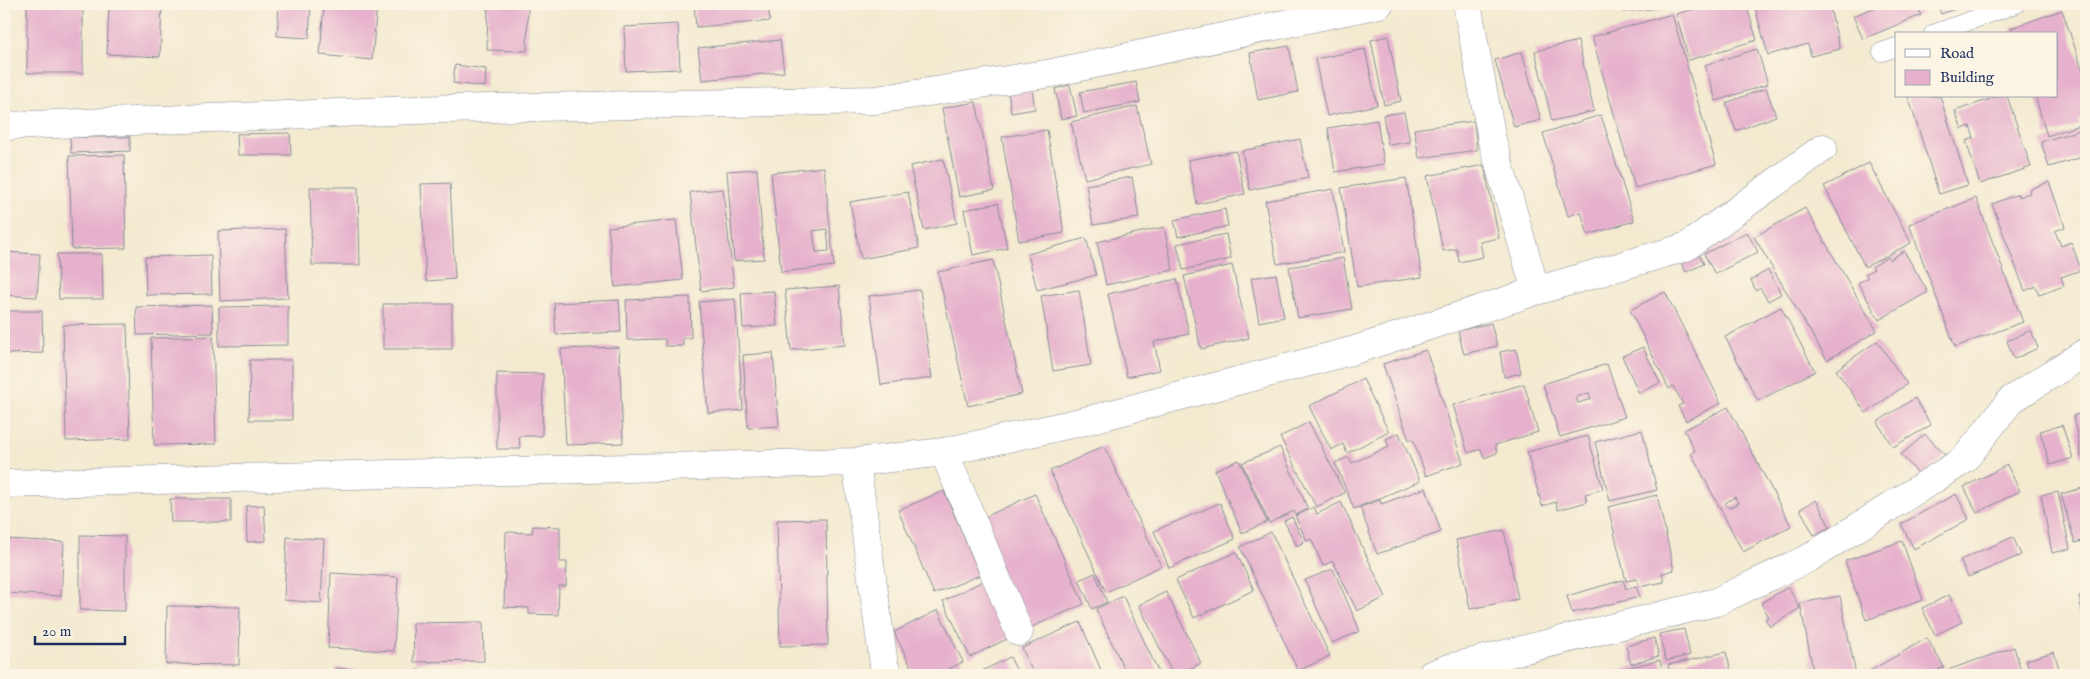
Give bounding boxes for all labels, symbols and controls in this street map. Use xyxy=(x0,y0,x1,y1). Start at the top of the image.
legend xyxy=(1895,32,2058,98)
text: Road xyxy=(1940,44,1975,63)
text: Building xyxy=(1940,68,1995,87)
scale bar xyxy=(35,614,125,646)
text: 20 m xyxy=(42,622,72,641)

